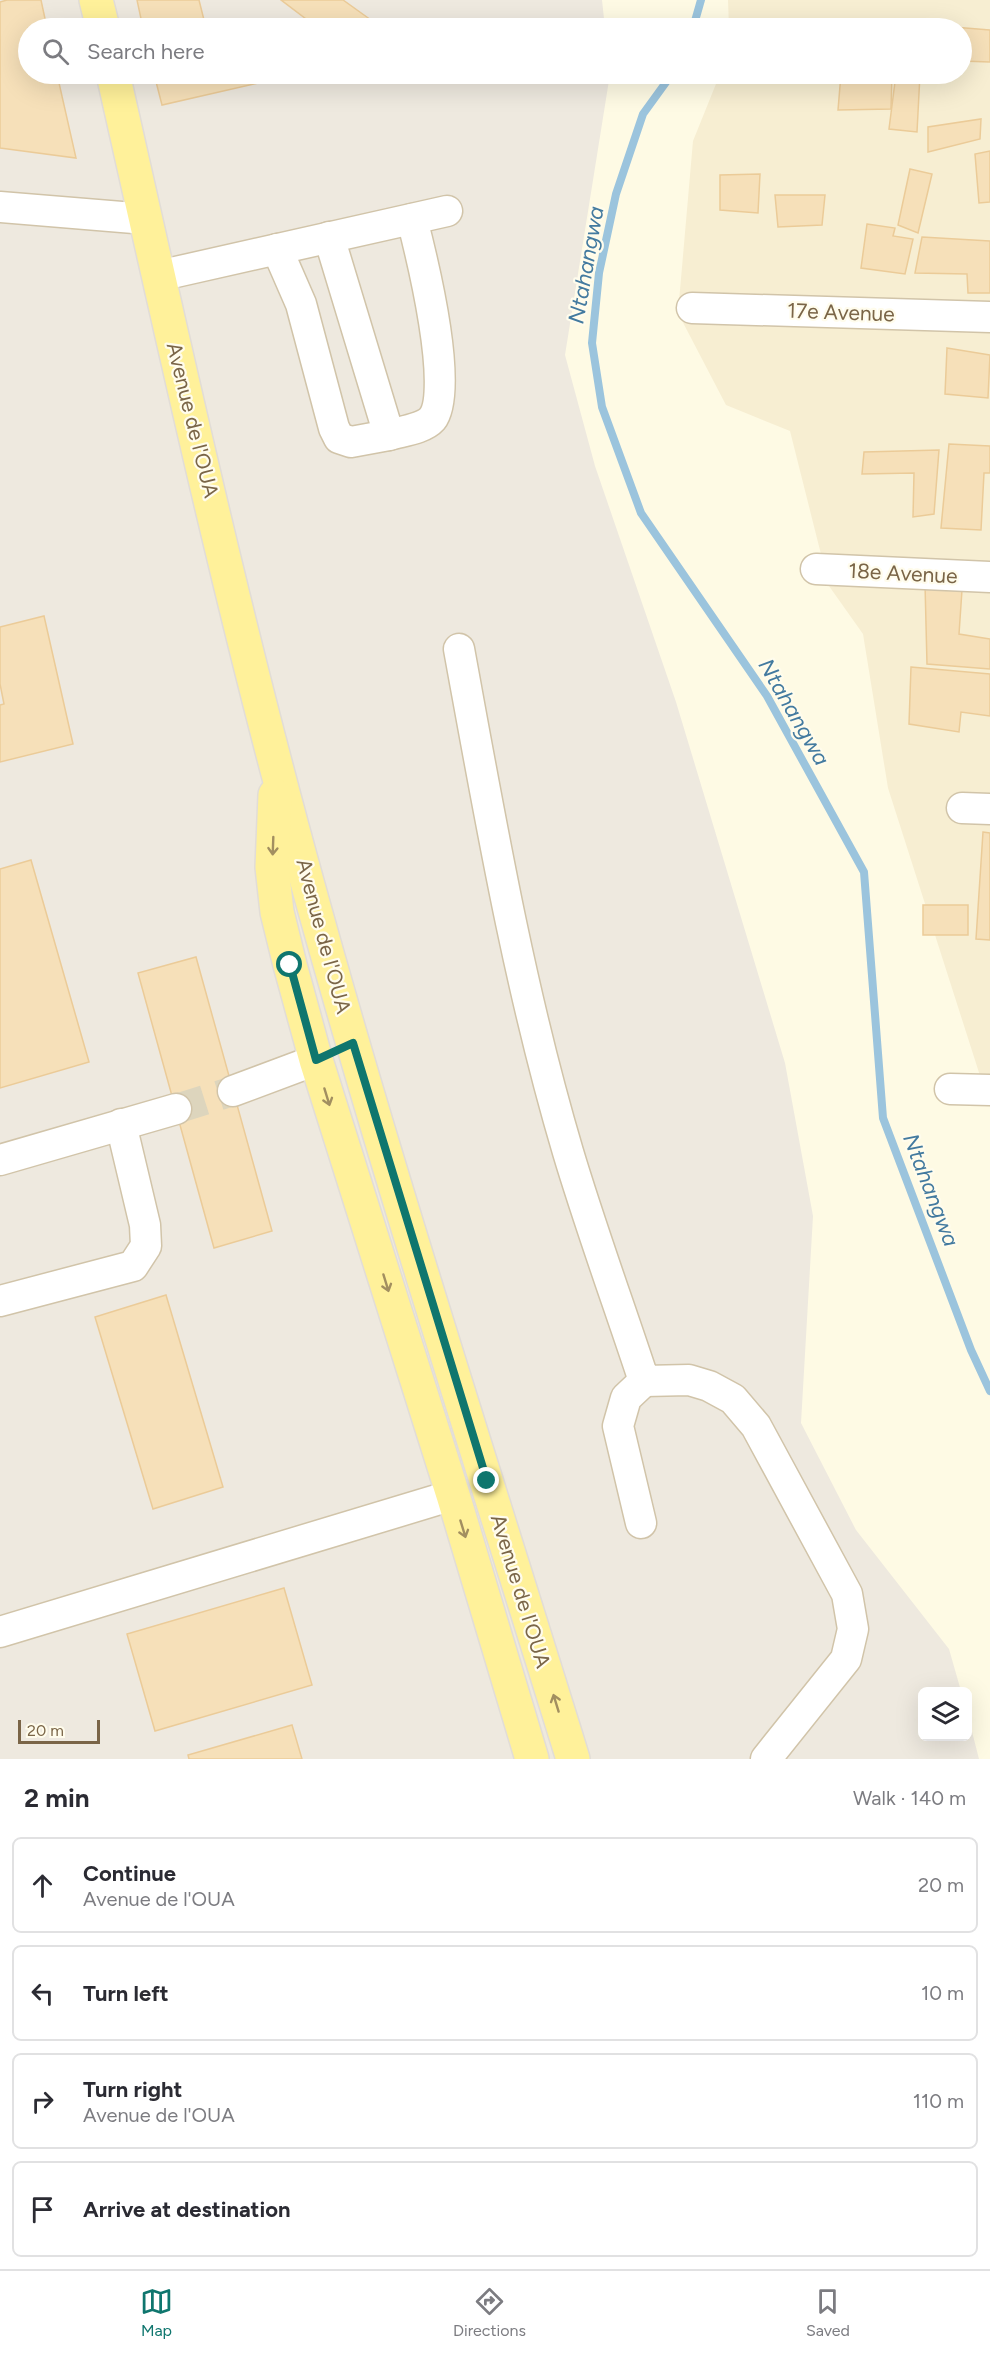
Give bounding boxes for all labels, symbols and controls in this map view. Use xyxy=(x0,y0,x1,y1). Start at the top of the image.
search box xyxy=(18,18,972,84)
icon: search xyxy=(39,35,72,68)
text: Search here xyxy=(87,38,205,65)
water label: Ntahangwa xyxy=(562,204,610,326)
street label: 17e Avenue xyxy=(787,298,895,326)
street label: Avenue de l'OUA xyxy=(162,340,224,500)
street label: 18e Avenue xyxy=(848,558,958,588)
water label: Ntahangwa xyxy=(753,654,835,770)
one-way arrow xyxy=(268,835,279,855)
street label: Avenue de l'OUA xyxy=(291,856,357,1016)
route start xyxy=(276,951,302,977)
one-way arrow xyxy=(322,1087,333,1106)
water label: Ntahangwa xyxy=(897,1130,965,1250)
one-way arrow xyxy=(381,1273,392,1292)
route end xyxy=(473,1467,499,1493)
street label: Avenue de l'OUA xyxy=(486,1511,556,1671)
one-way arrow xyxy=(458,1519,469,1538)
map controls xyxy=(918,1687,972,1741)
button: layers xyxy=(918,1687,972,1741)
one-way arrow xyxy=(550,1694,561,1713)
scale bar xyxy=(18,1717,100,1744)
text: 20 m xyxy=(27,1721,64,1740)
text: 2 min xyxy=(24,1782,90,1814)
text: Walk · 140 m xyxy=(853,1786,966,1810)
text: Continue xyxy=(83,1860,176,1887)
icon: ahead xyxy=(26,1869,59,1902)
text: 20 m xyxy=(918,1873,964,1897)
text: Avenue de l'OUA xyxy=(83,1887,235,1911)
icon: left xyxy=(26,1977,59,2010)
text: Turn left xyxy=(83,1980,169,2007)
text: 10 m xyxy=(921,1981,964,2005)
text: Turn right xyxy=(83,2076,182,2103)
icon: right xyxy=(26,2085,59,2118)
text: 110 m xyxy=(913,2089,964,2113)
text: Avenue de l'OUA xyxy=(83,2103,235,2127)
icon: arrive xyxy=(26,2193,59,2226)
text: Arrive at destination xyxy=(83,2196,291,2223)
tab: Map xyxy=(140,2285,173,2340)
tab: Directions xyxy=(453,2285,526,2340)
tab: Saved xyxy=(806,2285,850,2340)

